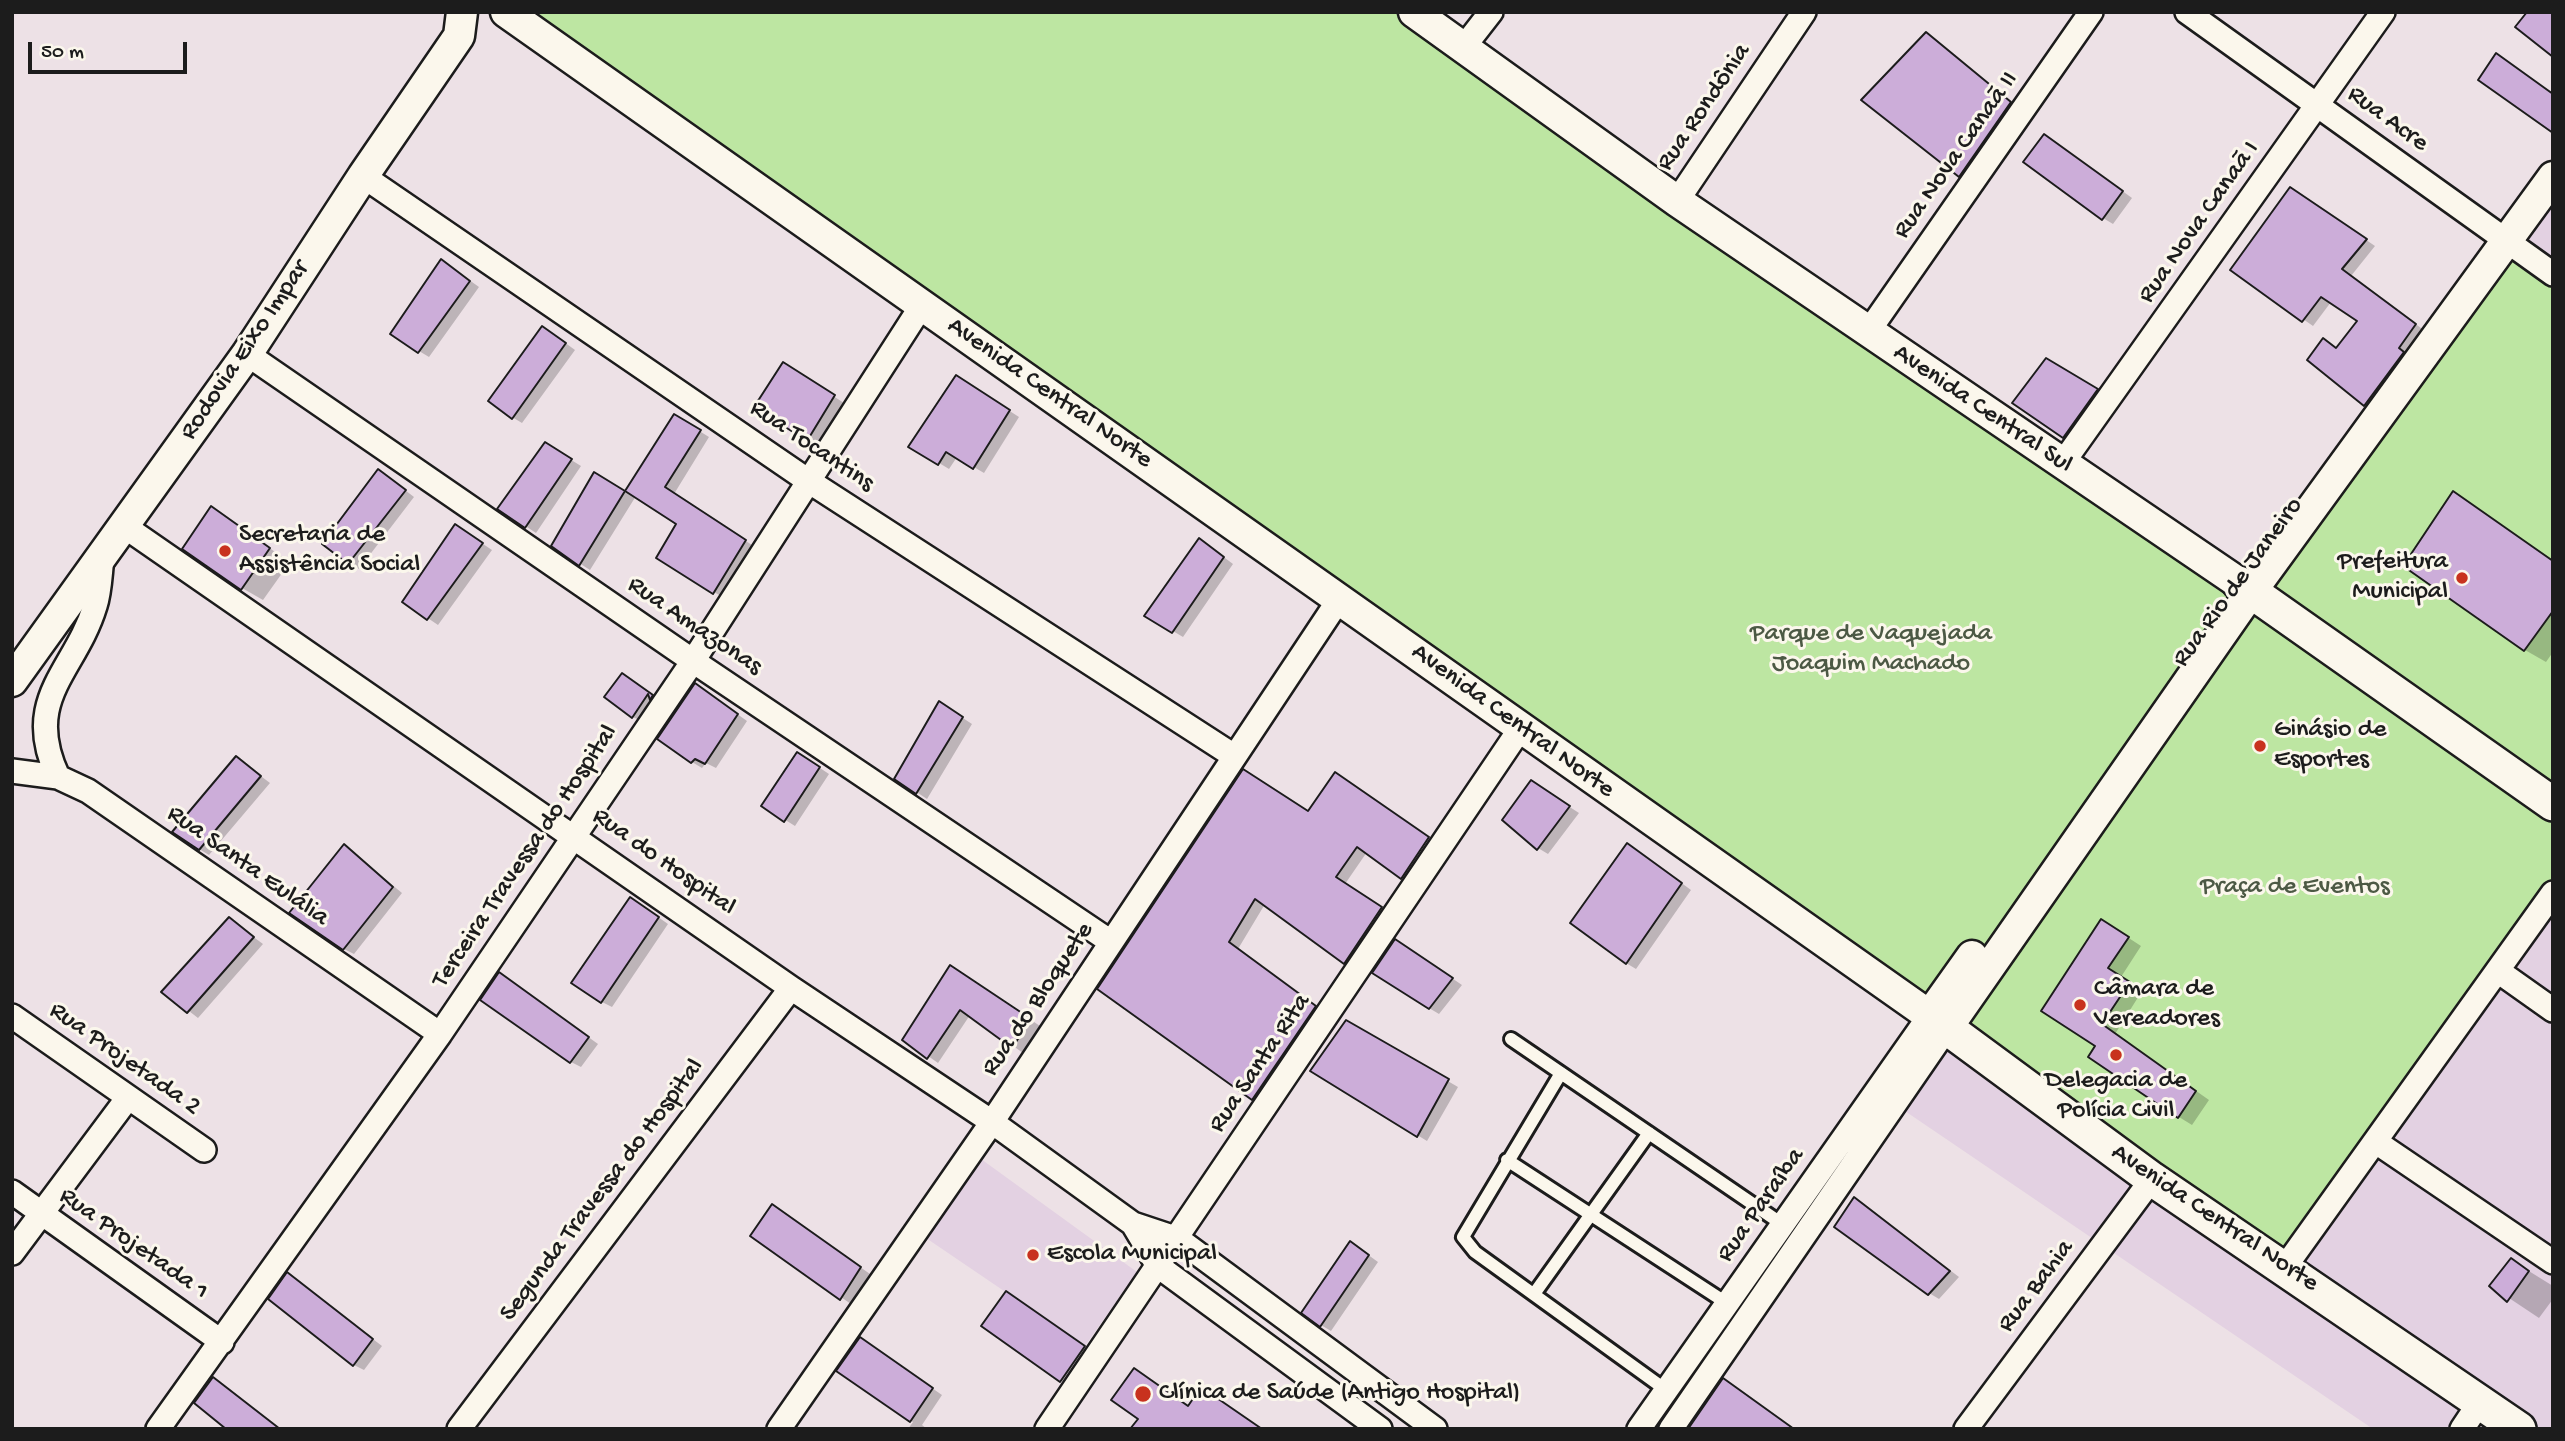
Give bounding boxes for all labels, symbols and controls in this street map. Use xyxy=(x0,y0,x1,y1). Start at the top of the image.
scale bar xyxy=(32,28,191,72)
street label: Rua Rondônia xyxy=(1651,38,1759,178)
text: 50 m xyxy=(41,41,84,66)
street label: Rua Nova Canaã II xyxy=(1888,66,2026,246)
street label: Rua Acre xyxy=(2340,80,2434,160)
street label: Rua Nova Canaã I xyxy=(2132,136,2268,310)
street label: Rodovia Eixo Impar xyxy=(174,255,318,447)
street label: Avenida Central Norte xyxy=(940,311,1158,477)
street label: Avenida Central Sul xyxy=(1886,338,2078,482)
street label: Rua Tocantins xyxy=(743,394,879,500)
street label: Rua Rio de Janeiro xyxy=(2167,492,2311,674)
place label: Secretaria de Assistência Social xyxy=(239,520,420,582)
marker: Secretaria de Assistência Social xyxy=(217,543,233,559)
place label: Prefeitura Municipal xyxy=(2338,547,2448,608)
street label: Rua Amazonas xyxy=(621,570,767,684)
marker: Prefeitura Municipal xyxy=(2454,570,2470,586)
park label: Parque de Vaquejada Joaquim Machado xyxy=(1750,619,1992,680)
street label: Avenida Central Norte xyxy=(1404,638,1620,806)
place label: Ginásio de Esportes xyxy=(2274,715,2386,776)
street label: Terceira Travessa do Hospital xyxy=(426,720,626,994)
marker: Ginásio de Esportes xyxy=(2252,738,2268,754)
street label: Rua Santa Eulália xyxy=(160,799,334,935)
street label: Rua do Hospital xyxy=(585,802,741,924)
park label: Praça de Eventos xyxy=(2200,872,2390,904)
street label: Rua do Bloquete xyxy=(976,917,1102,1083)
place label: Câmara de Vereadores xyxy=(2094,974,2220,1036)
street label: Rua Santa Rita xyxy=(1203,989,1319,1139)
street label: Rua Projetada 2 xyxy=(42,996,206,1124)
marker: Câmara de Vereadores xyxy=(2072,997,2088,1013)
marker: Delegacia de Polícia Civil xyxy=(2108,1047,2124,1063)
street label: Segunda Travessa do Hospital xyxy=(494,1053,712,1329)
place label: Delegacia de Polícia Civil xyxy=(2045,1066,2187,1128)
street label: Avenida Central Norte xyxy=(2104,1138,2324,1300)
street label: Rua Paraíba xyxy=(1711,1143,1813,1269)
street label: Rua Projetada 1 xyxy=(52,1182,214,1308)
street label: Rua Bahia xyxy=(1992,1234,2082,1340)
place label: Escola Municipal xyxy=(1047,1239,1217,1271)
marker: Escola Municipal xyxy=(1025,1247,1041,1263)
place label: Clínica de Saúde (Antigo Hospital) xyxy=(1159,1378,1520,1410)
marker: Clínica de Saúde (Antigo Hospital) xyxy=(1133,1384,1153,1404)

